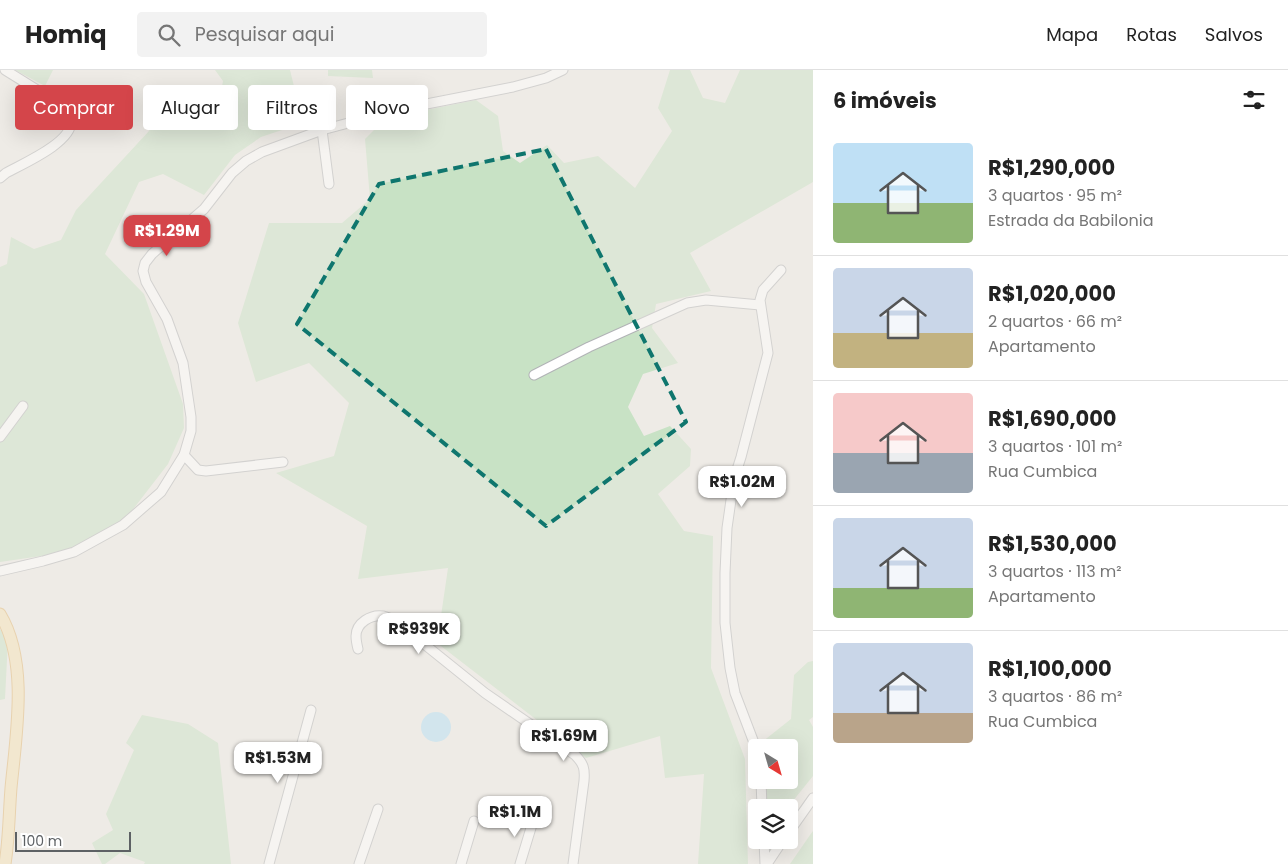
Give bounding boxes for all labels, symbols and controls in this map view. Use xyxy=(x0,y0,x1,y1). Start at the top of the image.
search box xyxy=(137,12,487,57)
text: Homiq xyxy=(25,18,107,51)
icon: search xyxy=(155,21,183,49)
text: Pesquisar aqui xyxy=(195,21,334,48)
text: Mapa xyxy=(1046,22,1098,47)
text: Rotas xyxy=(1126,22,1177,47)
text: Salvos xyxy=(1205,22,1263,47)
chip: Comprar xyxy=(15,85,133,130)
chip: Alugar xyxy=(143,85,238,130)
chip: Filtros xyxy=(248,85,336,130)
chip: Novo xyxy=(346,85,428,130)
text: 6 imóveis xyxy=(833,86,937,115)
icon: filters xyxy=(1240,86,1268,114)
text: R$1,290,000 xyxy=(988,153,1115,182)
icon: home xyxy=(873,163,933,223)
text: 3 quartos · 95 m² xyxy=(988,184,1122,207)
text: Estrada da Babilonia xyxy=(988,209,1154,232)
pin: R$1.29M xyxy=(121,214,213,257)
text: R$1.29M xyxy=(134,219,200,242)
text: R$1,020,000 xyxy=(988,279,1116,308)
icon: home xyxy=(873,288,933,348)
text: 2 quartos · 66 m² xyxy=(988,310,1122,333)
text: Apartamento xyxy=(988,335,1096,358)
text: R$1,690,000 xyxy=(988,404,1117,433)
icon: home xyxy=(873,413,933,473)
text: 3 quartos · 101 m² xyxy=(988,435,1122,458)
text: Rua Cumbica xyxy=(988,460,1097,483)
pin: R$1.02M xyxy=(696,466,788,508)
text: R$1.02M xyxy=(709,470,775,493)
text: R$1,530,000 xyxy=(988,529,1117,558)
icon: home xyxy=(873,538,933,598)
text: 3 quartos · 113 m² xyxy=(988,560,1122,583)
text: Apartamento xyxy=(988,585,1096,608)
pin: R$939K xyxy=(378,612,460,655)
text: R$939K xyxy=(388,617,450,640)
text: R$1,100,000 xyxy=(988,654,1112,683)
icon: home xyxy=(873,663,933,723)
text: 3 quartos · 86 m² xyxy=(988,685,1122,708)
text: Rua Cumbica xyxy=(988,710,1097,733)
pin: R$1.69M xyxy=(518,720,610,762)
text: R$1.69M xyxy=(531,724,597,747)
north arrow xyxy=(748,739,798,789)
map controls xyxy=(748,739,798,849)
pin: R$1.53M xyxy=(232,742,324,784)
text: R$1.53M xyxy=(245,746,311,769)
pin: R$1.1M xyxy=(474,796,556,838)
button: layers xyxy=(748,799,798,849)
text: R$1.1M xyxy=(489,800,541,823)
scale bar xyxy=(15,829,131,852)
text: 100 m xyxy=(22,831,62,851)

